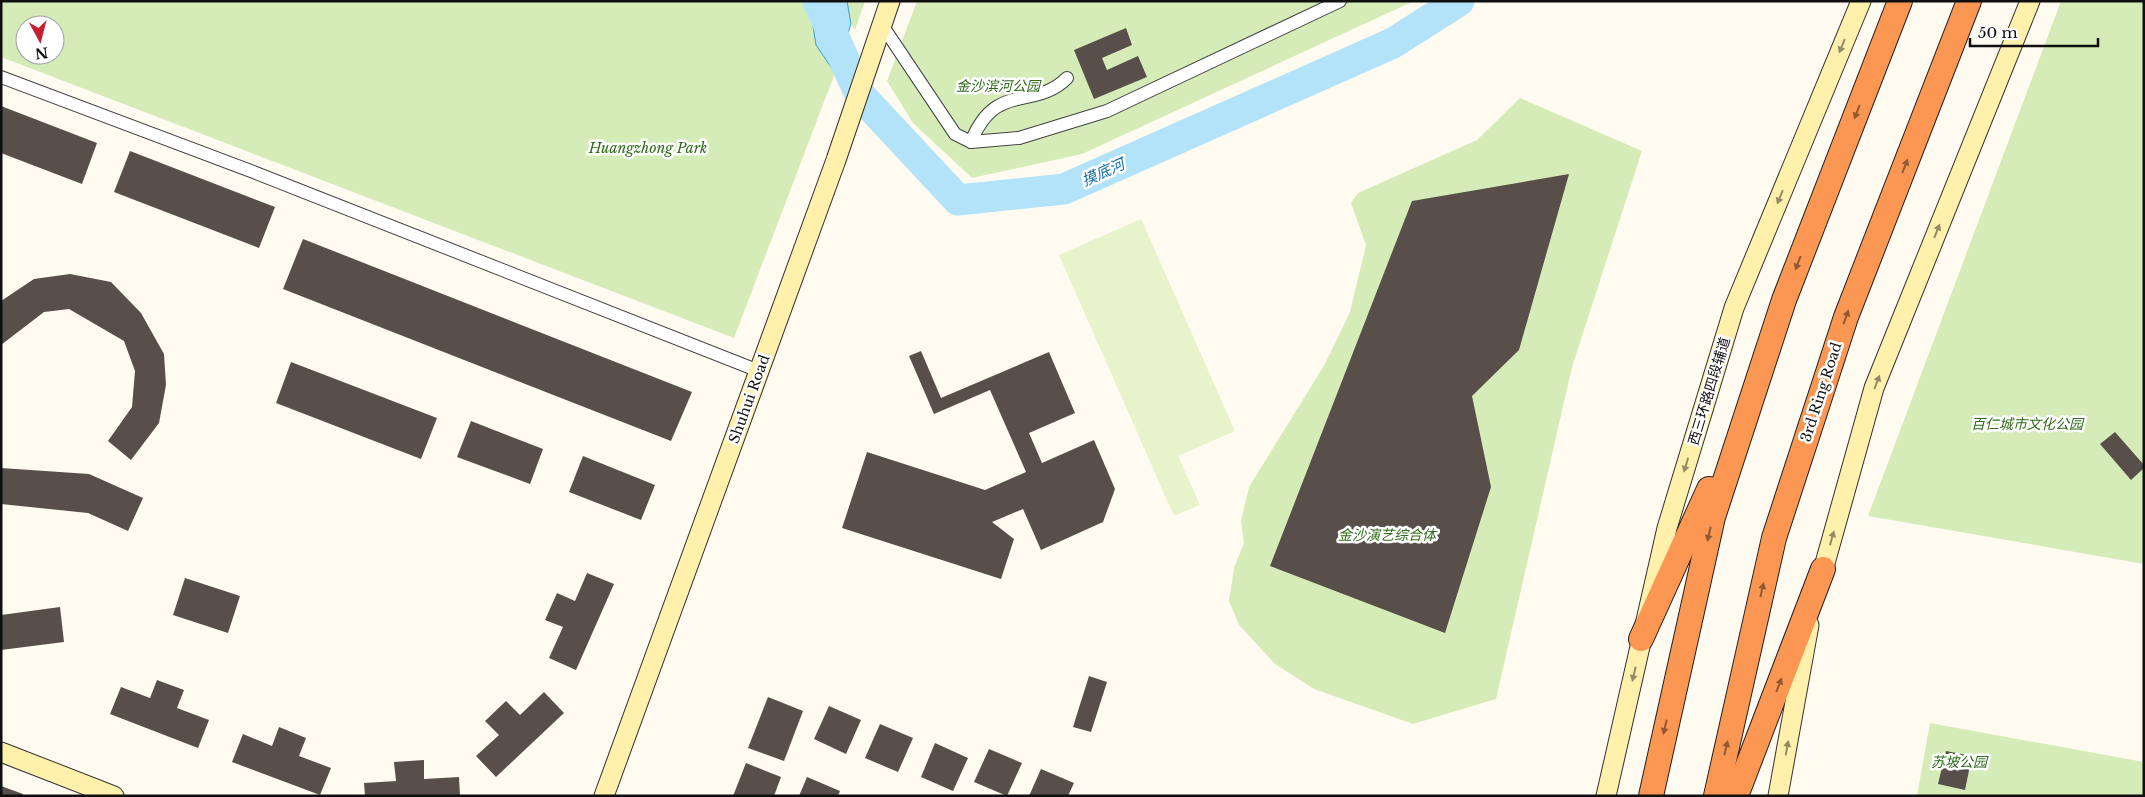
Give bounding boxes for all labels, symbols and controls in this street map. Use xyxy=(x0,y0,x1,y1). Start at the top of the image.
north arrow xyxy=(15,15,65,65)
scale bar xyxy=(1970,15,2098,47)
text: 50 m xyxy=(1978,23,2018,42)
one-way arrow xyxy=(1838,39,1846,53)
text: N xyxy=(34,43,49,63)
park label: 金沙滨河公园 xyxy=(956,77,1042,95)
one-way arrow xyxy=(1852,105,1860,119)
park label: Huangzhong Park xyxy=(588,139,707,157)
water label: 摸底河 xyxy=(1079,153,1130,190)
one-way arrow xyxy=(1901,158,1909,173)
one-way arrow xyxy=(1776,190,1784,204)
one-way arrow xyxy=(1934,224,1942,238)
one-way arrow xyxy=(1794,256,1801,271)
one-way arrow xyxy=(1843,310,1850,325)
street label: 西三环路四段辅道 xyxy=(1684,335,1734,447)
street label: 3rd Ring Road xyxy=(1796,339,1846,444)
street label: Shuhui Road xyxy=(725,352,774,446)
one-way arrow xyxy=(1873,374,1881,389)
park label: 百仁城市文化公园 xyxy=(1971,415,2085,433)
one-way arrow xyxy=(1682,458,1689,473)
park label: 金沙演艺综合体 xyxy=(1338,526,1438,544)
one-way arrow xyxy=(1705,527,1713,542)
one-way arrow xyxy=(1828,530,1836,545)
one-way arrow xyxy=(1758,582,1766,597)
one-way arrow xyxy=(1629,666,1637,682)
one-way arrow xyxy=(1775,678,1783,692)
one-way arrow xyxy=(1661,719,1669,734)
one-way arrow xyxy=(1783,739,1791,755)
one-way arrow xyxy=(1722,741,1730,756)
park label: 苏坡公园 xyxy=(1931,753,1989,771)

